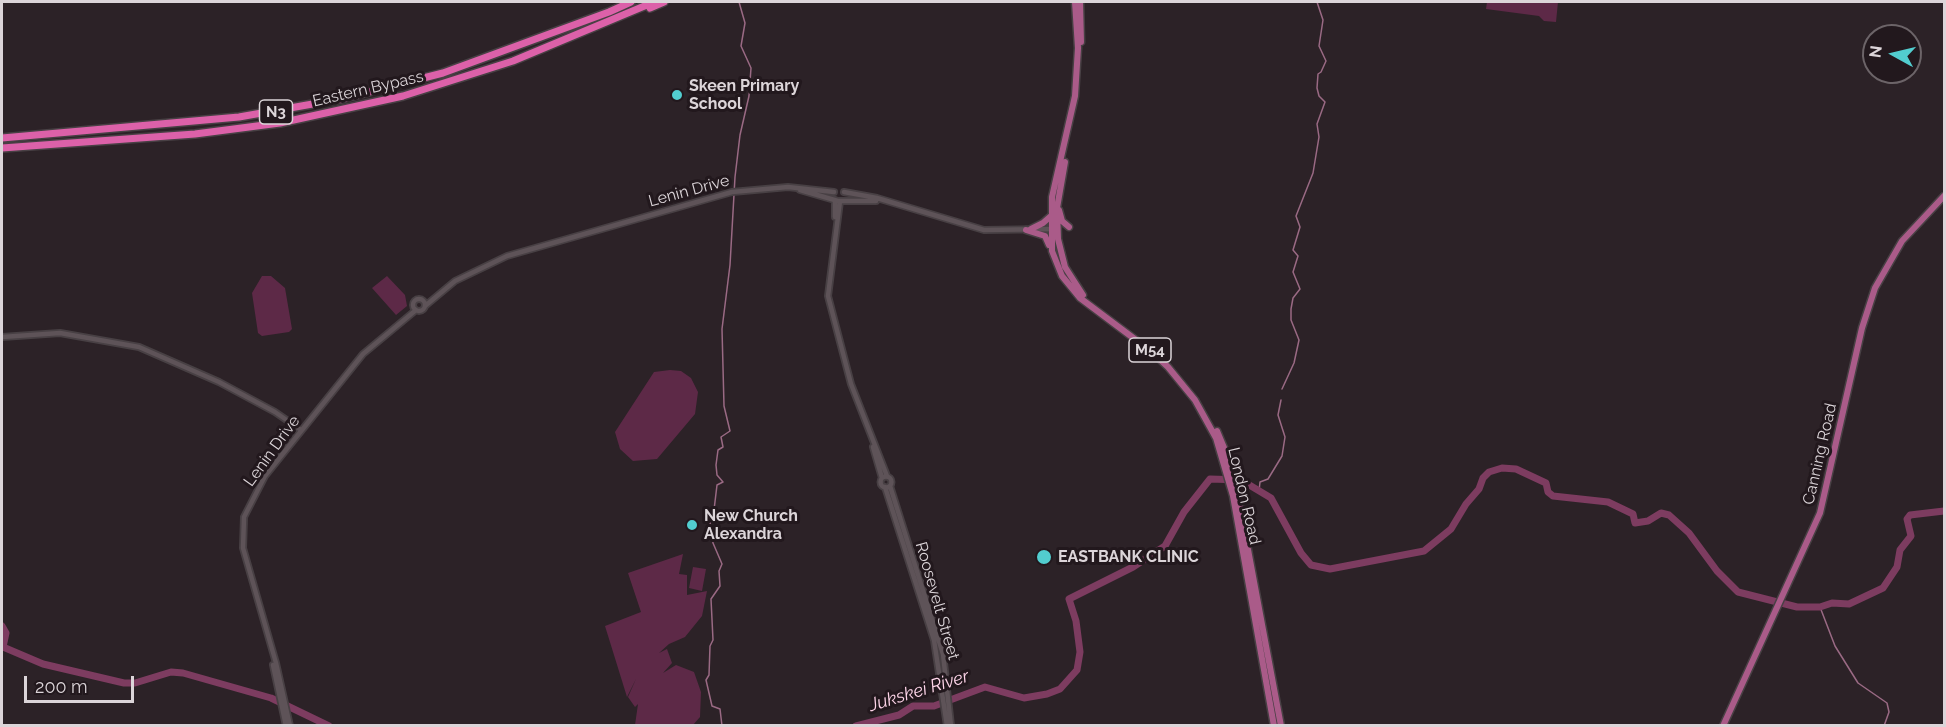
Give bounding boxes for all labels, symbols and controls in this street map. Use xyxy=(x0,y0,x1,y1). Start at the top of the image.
north arrow xyxy=(1862,24,1922,84)
text: N xyxy=(1865,44,1886,59)
street label: Eastern Bypass xyxy=(311,67,425,111)
place label: Skeen Primary School xyxy=(689,76,799,114)
marker: Skeen Primary School xyxy=(670,88,684,102)
road number: N3 xyxy=(260,100,292,124)
street label: Lenin Drive xyxy=(646,171,732,211)
road number: M54 xyxy=(1129,338,1171,362)
street label: Canning Road xyxy=(1799,401,1841,507)
street label: Lenin Drive xyxy=(240,412,304,490)
street label: London Road xyxy=(1223,445,1265,547)
place label: New Church Alexandra xyxy=(704,506,798,544)
marker: New Church Alexandra xyxy=(685,518,699,532)
street label: Roosevelt Street xyxy=(911,540,963,662)
place label: EASTBANK CLINIC xyxy=(1058,547,1199,567)
marker: EASTBANK CLINIC xyxy=(1035,548,1053,566)
scale bar xyxy=(27,664,136,702)
water label: Jukskei River xyxy=(866,666,972,716)
text: 200 m xyxy=(35,676,88,697)

